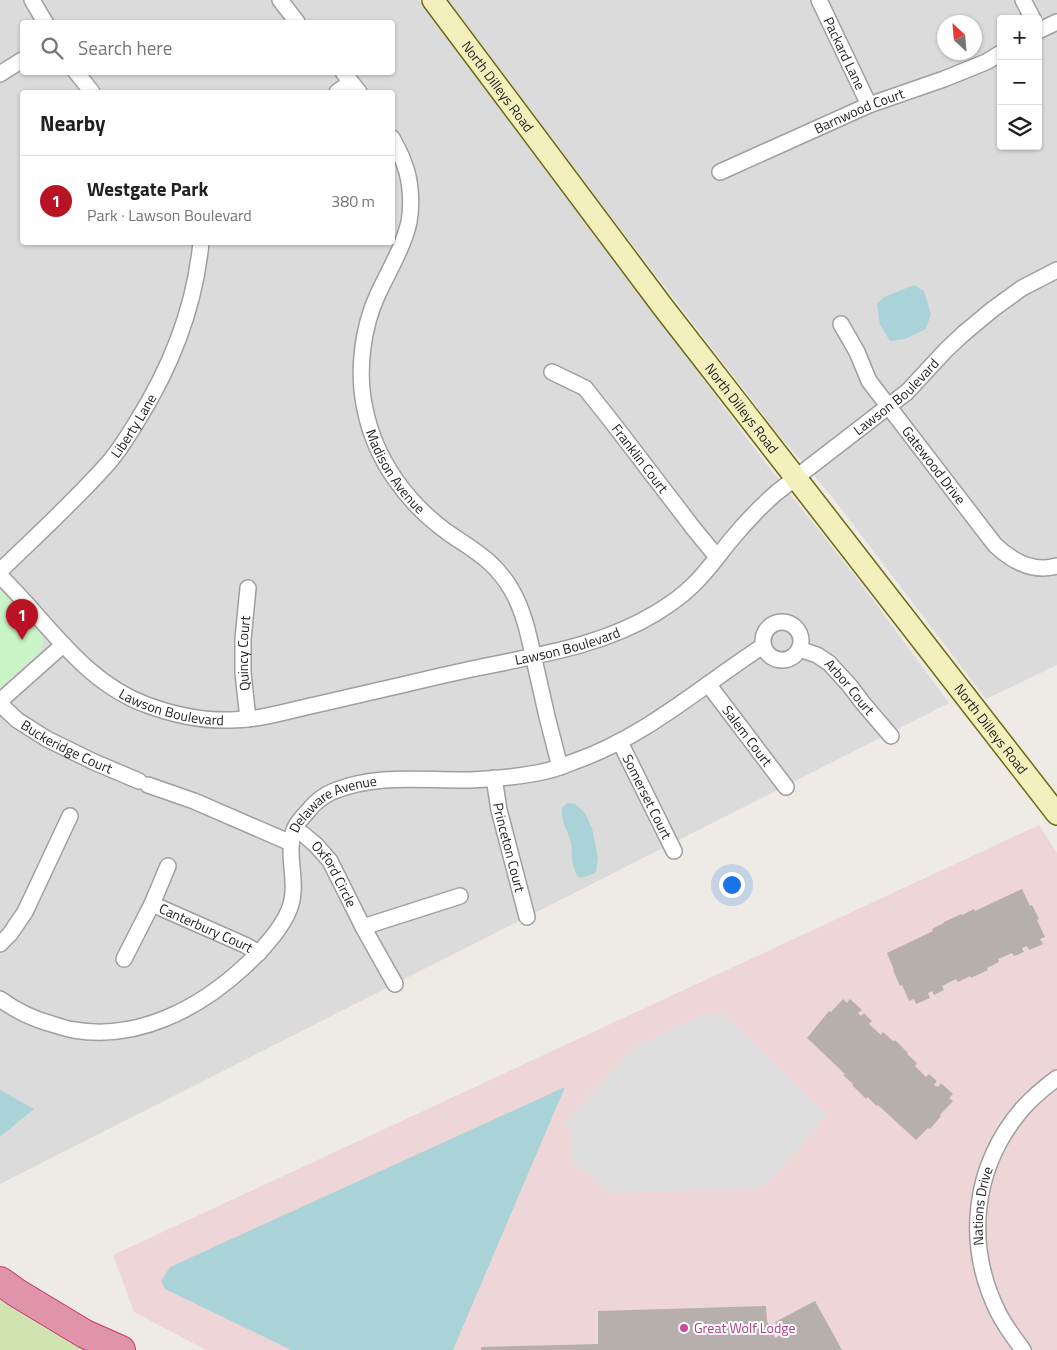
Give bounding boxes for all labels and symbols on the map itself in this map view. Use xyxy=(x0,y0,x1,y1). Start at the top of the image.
street label: Packard Lane xyxy=(818,13,871,93)
north arrow xyxy=(937,15,982,60)
street label: North Dilleys Road xyxy=(457,36,539,136)
street label: Barnwood Court xyxy=(810,83,907,138)
street label: Lawson Boulevard xyxy=(848,353,943,440)
street label: North Dilleys Road xyxy=(700,358,784,458)
street label: Liberty Lane xyxy=(105,390,161,462)
street label: Franklin Court xyxy=(607,419,674,497)
street label: Gatewood Drive xyxy=(897,421,971,509)
street label: Madison Avenue xyxy=(361,426,430,518)
pin: 1 xyxy=(6,599,38,640)
street label: Quincy Court xyxy=(232,615,255,692)
street label: Lawson Boulevard xyxy=(513,621,623,670)
street label: Arbor Court xyxy=(820,654,880,720)
street label: North Dilleys Road xyxy=(949,679,1033,778)
street label: Lawson Boulevard xyxy=(115,683,224,730)
street label: Salem Court xyxy=(718,701,778,771)
street label: Buckeridge Court xyxy=(17,714,116,779)
street label: Somerset Court xyxy=(618,750,677,843)
street label: Delaware Avenue xyxy=(283,770,378,836)
street label: Princeton Court xyxy=(488,801,531,894)
street label: Oxford Circle xyxy=(307,836,362,911)
your location xyxy=(719,872,745,898)
street label: Canterbury Court xyxy=(156,897,257,958)
street label: Nations Drive xyxy=(967,1164,998,1246)
place label: Great Wolf Lodge xyxy=(694,1317,796,1338)
marker: Great Wolf Lodge xyxy=(678,1322,690,1334)

